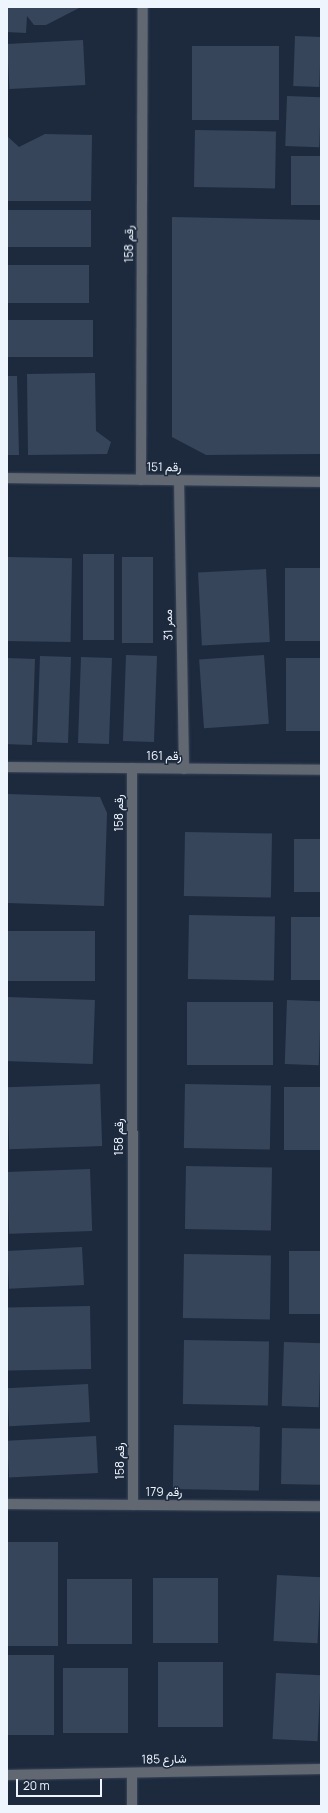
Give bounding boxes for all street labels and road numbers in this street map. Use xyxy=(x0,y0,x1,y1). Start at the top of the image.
street label: رقم 158 xyxy=(122,225,136,263)
street label: رقم 151 xyxy=(146,459,182,475)
street label: ممر 31 xyxy=(161,609,175,641)
street label: رقم 161 xyxy=(146,749,182,763)
street label: رقم 158 xyxy=(112,794,126,832)
street label: رقم 158 xyxy=(112,1118,126,1156)
street label: رقم 158 xyxy=(113,1442,127,1480)
street label: رقم 179 xyxy=(146,1485,182,1499)
street label: شارع 185 xyxy=(141,1751,187,1767)

